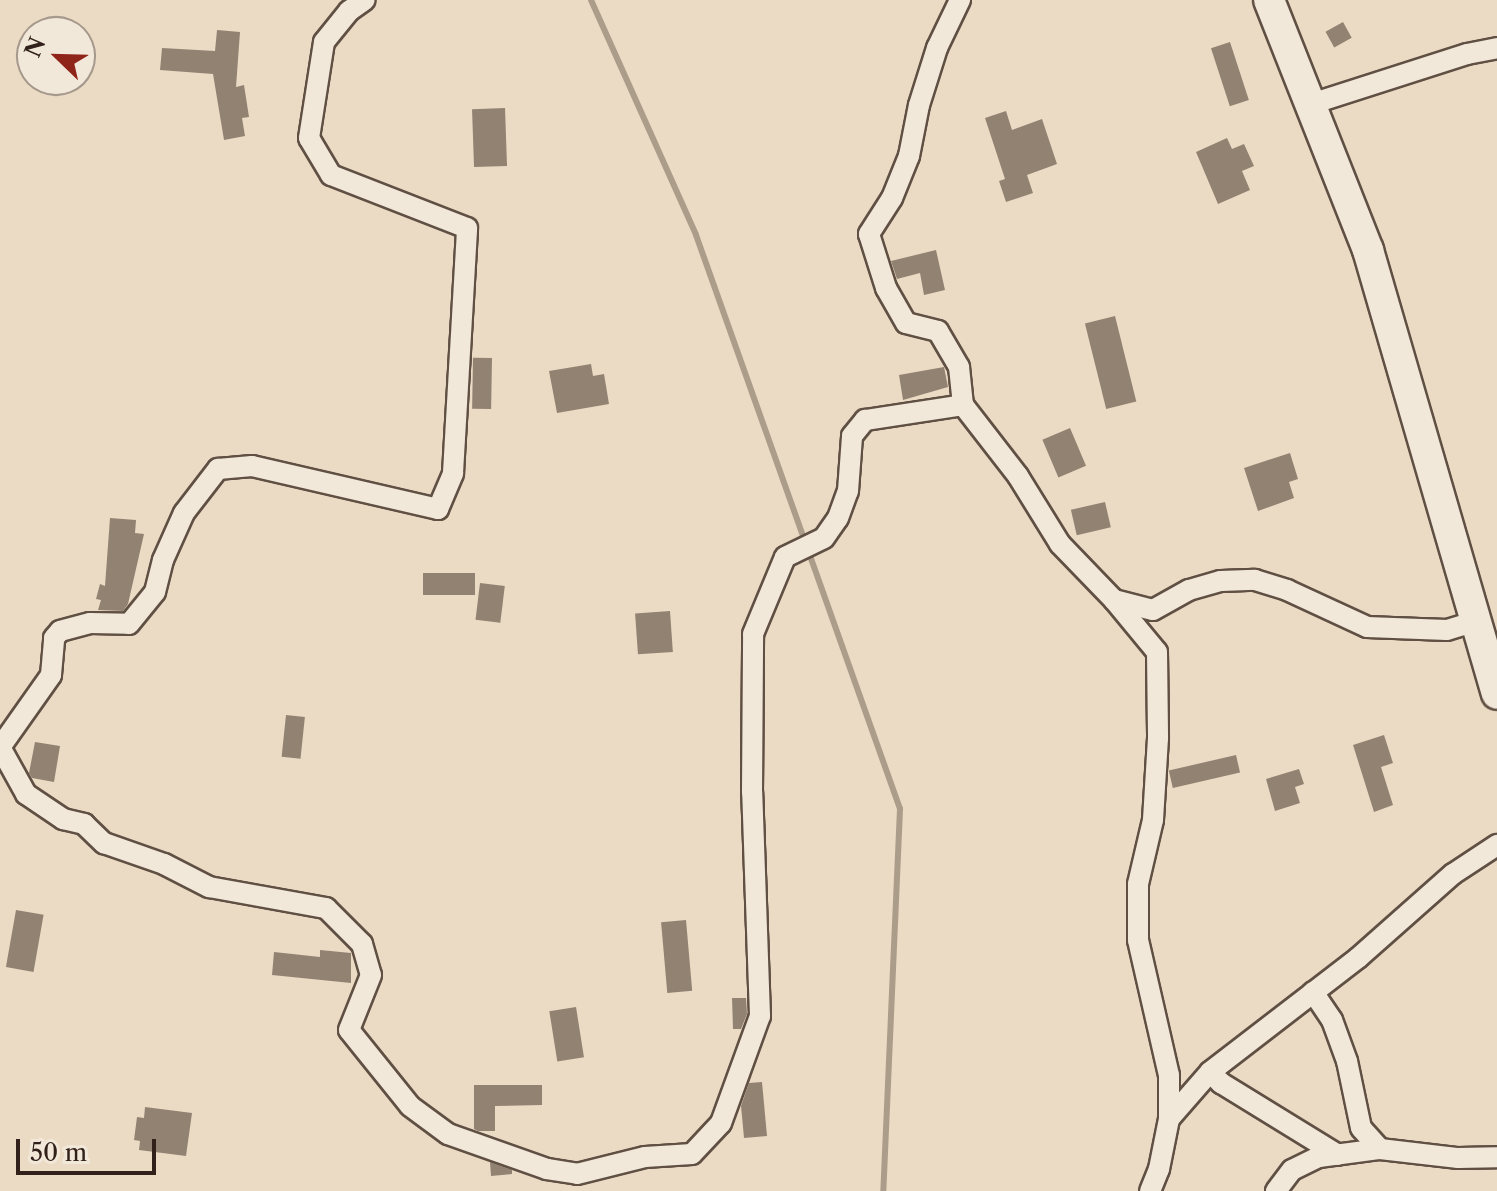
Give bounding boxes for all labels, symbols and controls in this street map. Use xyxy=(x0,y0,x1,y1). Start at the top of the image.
north arrow xyxy=(16,16,96,96)
text: N xyxy=(19,33,51,61)
scale bar xyxy=(20,1123,160,1173)
text: 50 m xyxy=(30,1138,87,1167)

